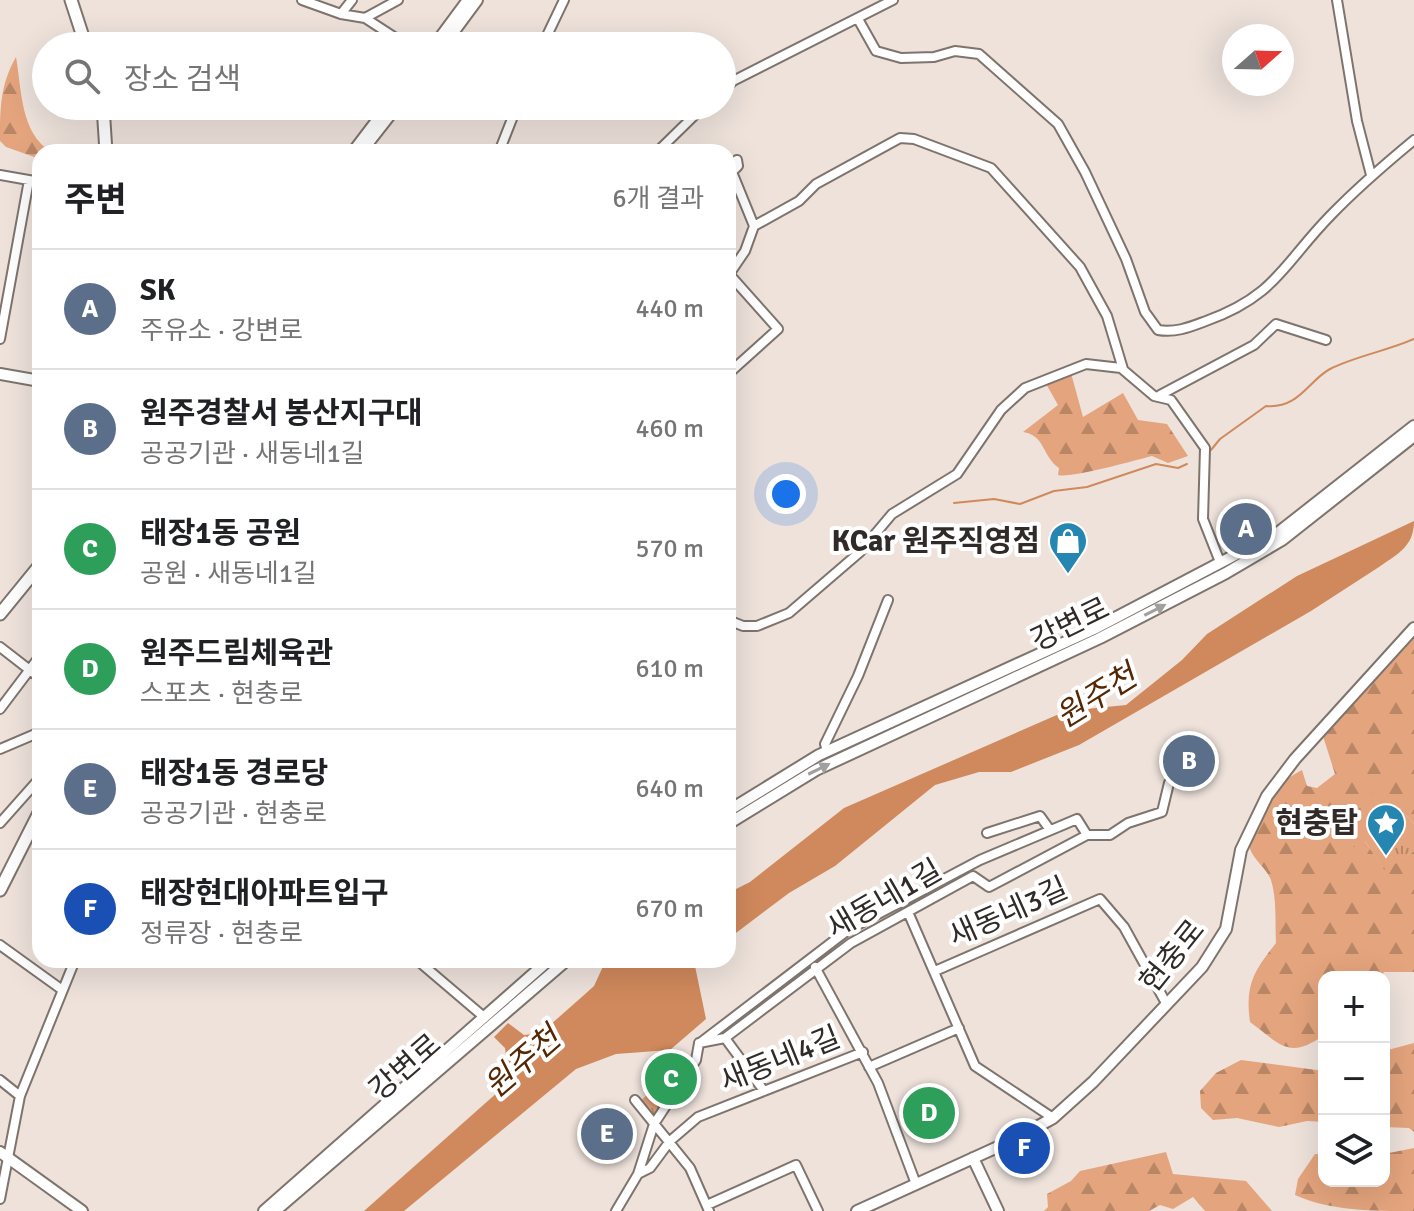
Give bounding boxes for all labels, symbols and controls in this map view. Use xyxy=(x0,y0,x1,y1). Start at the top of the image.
north arrow xyxy=(1222,24,1294,96)
search box xyxy=(32,32,736,120)
icon: search xyxy=(60,54,104,98)
text: 장소 검색 xyxy=(124,61,241,98)
text: 주변 xyxy=(64,179,127,221)
text: 6개 결과 xyxy=(612,183,704,215)
text: SK xyxy=(140,272,175,309)
text: A xyxy=(82,293,98,325)
text: 440 m xyxy=(635,293,704,325)
text: 주유소 · 강변로 xyxy=(140,315,303,347)
text: 원주경찰서 봉산지구대 xyxy=(140,395,423,432)
text: B xyxy=(82,413,98,445)
text: 460 m xyxy=(635,413,704,445)
text: 공공기관 · 새동네1길 xyxy=(140,438,365,470)
your location xyxy=(766,474,806,514)
pin: A xyxy=(1220,499,1272,559)
text: 태장1동 공원 xyxy=(140,515,301,552)
shop icon: KCar 원주직영점 xyxy=(1047,520,1089,575)
place label: KCar 원주직영점 xyxy=(831,523,1040,560)
text: C xyxy=(82,533,98,565)
text: 570 m xyxy=(635,533,704,565)
text: 공원 · 새동네1길 xyxy=(140,558,317,590)
street label: 강변로 xyxy=(1025,590,1116,659)
one-way arrow xyxy=(1143,603,1166,616)
text: 원주드림체육관 xyxy=(140,635,333,672)
text: D xyxy=(81,653,99,685)
text: 610 m xyxy=(635,653,704,685)
water label: 원주천 xyxy=(1048,655,1147,736)
text: 스포츠 · 현충로 xyxy=(140,678,303,710)
pin: B xyxy=(1163,731,1215,791)
text: 태장1동 경로당 xyxy=(140,755,328,792)
one-way arrow xyxy=(807,762,830,776)
text: E xyxy=(83,773,97,805)
text: 640 m xyxy=(635,773,704,805)
text: 공공기관 · 현충로 xyxy=(140,798,327,830)
place icon: 현충탑 xyxy=(1365,802,1407,857)
place label: 현충탑 xyxy=(1275,805,1358,842)
street label: 새동네1길 xyxy=(820,852,948,947)
street label: 새동네3길 xyxy=(943,870,1074,955)
text: 태장현대아파트입구 xyxy=(140,875,388,912)
text: F xyxy=(83,893,97,925)
text: 670 m xyxy=(635,893,704,925)
street label: 현충로 xyxy=(1132,912,1213,1000)
text: 정류장 · 현충로 xyxy=(140,918,303,950)
map controls xyxy=(1318,971,1390,1187)
button: + xyxy=(1318,971,1390,1043)
water label: 원주천 xyxy=(476,1016,571,1106)
street label: 새동네4길 xyxy=(715,1019,846,1100)
street label: 강변로 xyxy=(362,1026,449,1109)
button: − xyxy=(1318,1043,1390,1115)
pin: C xyxy=(645,1049,697,1109)
pin: D xyxy=(903,1083,955,1143)
pin: E xyxy=(581,1104,633,1164)
button: layers xyxy=(1318,1115,1390,1187)
pin: F xyxy=(998,1118,1050,1178)

